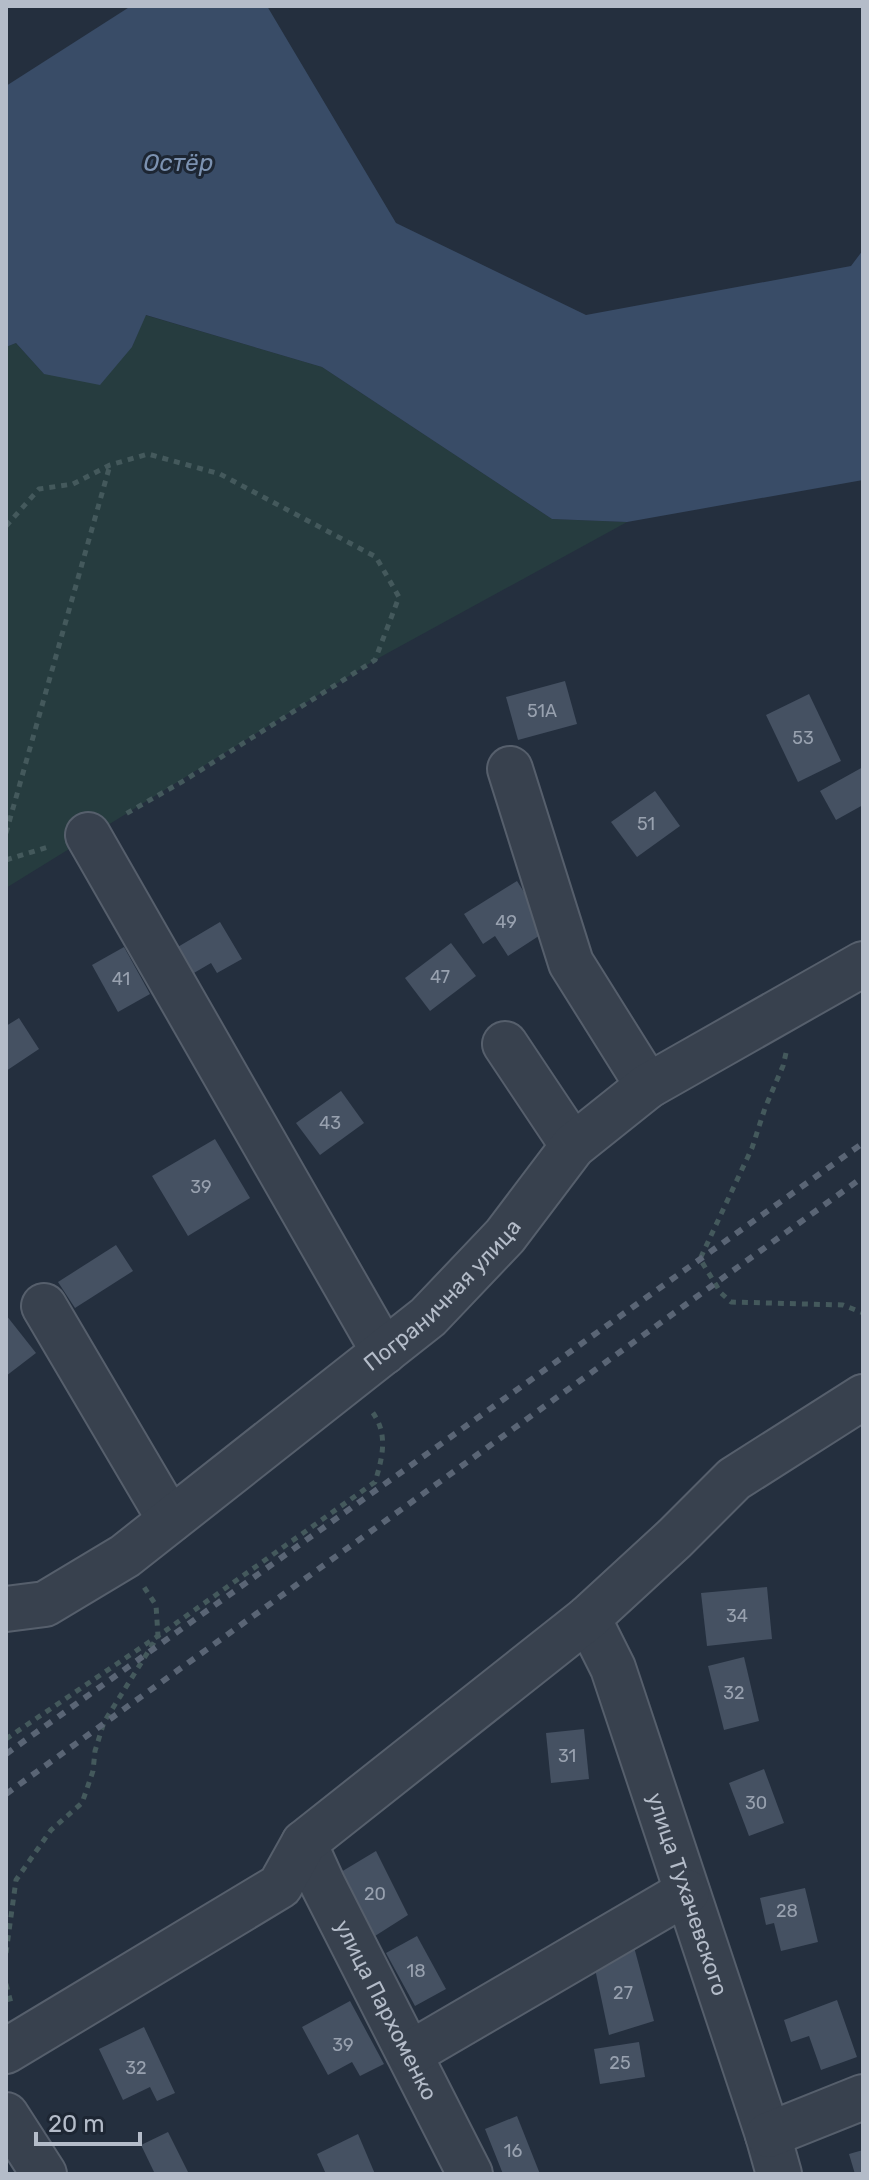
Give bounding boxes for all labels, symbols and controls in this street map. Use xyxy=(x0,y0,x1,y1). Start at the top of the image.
water label: Остёр xyxy=(143,149,213,177)
house number: 51А xyxy=(527,700,557,722)
house number: 53 xyxy=(792,727,814,749)
house number: 51 xyxy=(637,813,655,835)
house number: 49 xyxy=(495,911,517,933)
house number: 47 xyxy=(430,966,450,988)
house number: 41 xyxy=(112,968,130,990)
house number: 43 xyxy=(319,1112,341,1134)
house number: 39 xyxy=(190,1176,212,1198)
street label: Пограничная улица xyxy=(358,1214,527,1376)
house number: 34 xyxy=(726,1605,748,1627)
house number: 32 xyxy=(723,1682,745,1704)
house number: 31 xyxy=(558,1745,576,1767)
street label: улица Тухачевского xyxy=(642,1789,734,1999)
house number: 30 xyxy=(745,1792,767,1814)
house number: 20 xyxy=(364,1883,386,1905)
house number: 28 xyxy=(776,1900,798,1922)
street label: улица Пархоменко xyxy=(329,1915,444,2104)
house number: 18 xyxy=(406,1960,426,1982)
house number: 27 xyxy=(613,1982,633,2004)
house number: 39 xyxy=(332,2034,354,2056)
house number: 25 xyxy=(609,2052,631,2074)
house number: 32 xyxy=(125,2057,147,2079)
scale bar xyxy=(36,2096,140,2146)
text: 20 m xyxy=(48,2110,105,2138)
house number: 16 xyxy=(504,2140,522,2162)

